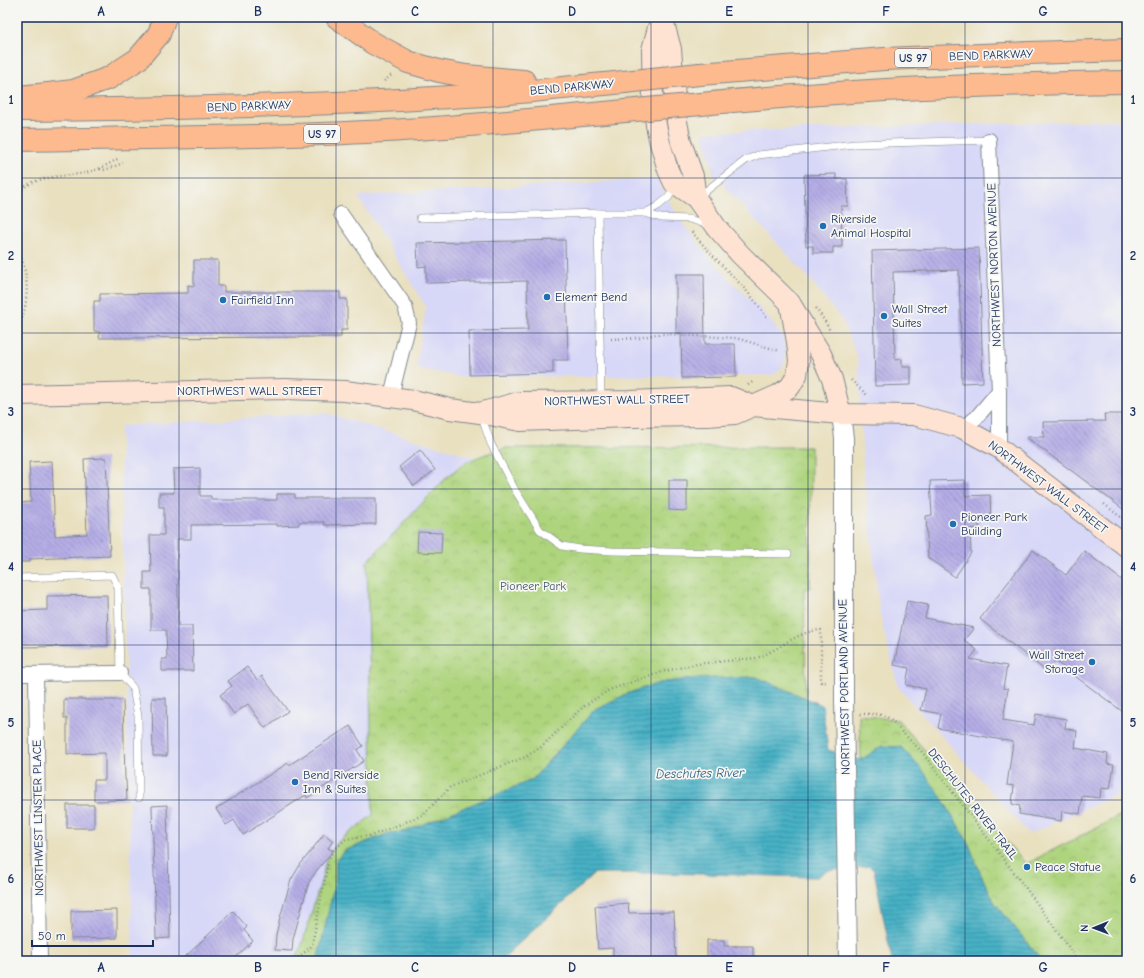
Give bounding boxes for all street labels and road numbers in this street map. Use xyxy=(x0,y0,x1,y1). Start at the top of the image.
street label: BEND PARKWAY xyxy=(949,47,1034,63)
road number: US 97 xyxy=(895,49,931,67)
street label: BEND PARKWAY xyxy=(529,76,616,98)
street label: BEND PARKWAY xyxy=(207,98,292,114)
road number: US 97 xyxy=(304,125,340,143)
street label: NORTHWEST NORTON AVENUE xyxy=(984,183,1004,347)
street label: NORTHWEST WALL STREET xyxy=(177,384,324,398)
street label: NORTHWEST WALL STREET xyxy=(544,392,691,408)
street label: NORTHWEST WALL STREET xyxy=(986,438,1111,537)
street label: NORTHWEST PORTLAND AVENUE xyxy=(835,599,853,775)
street label: NORTHWEST LINSTER PLACE xyxy=(30,740,46,896)
street label: DESCHUTES RIVER TRAIL xyxy=(925,745,1021,863)

